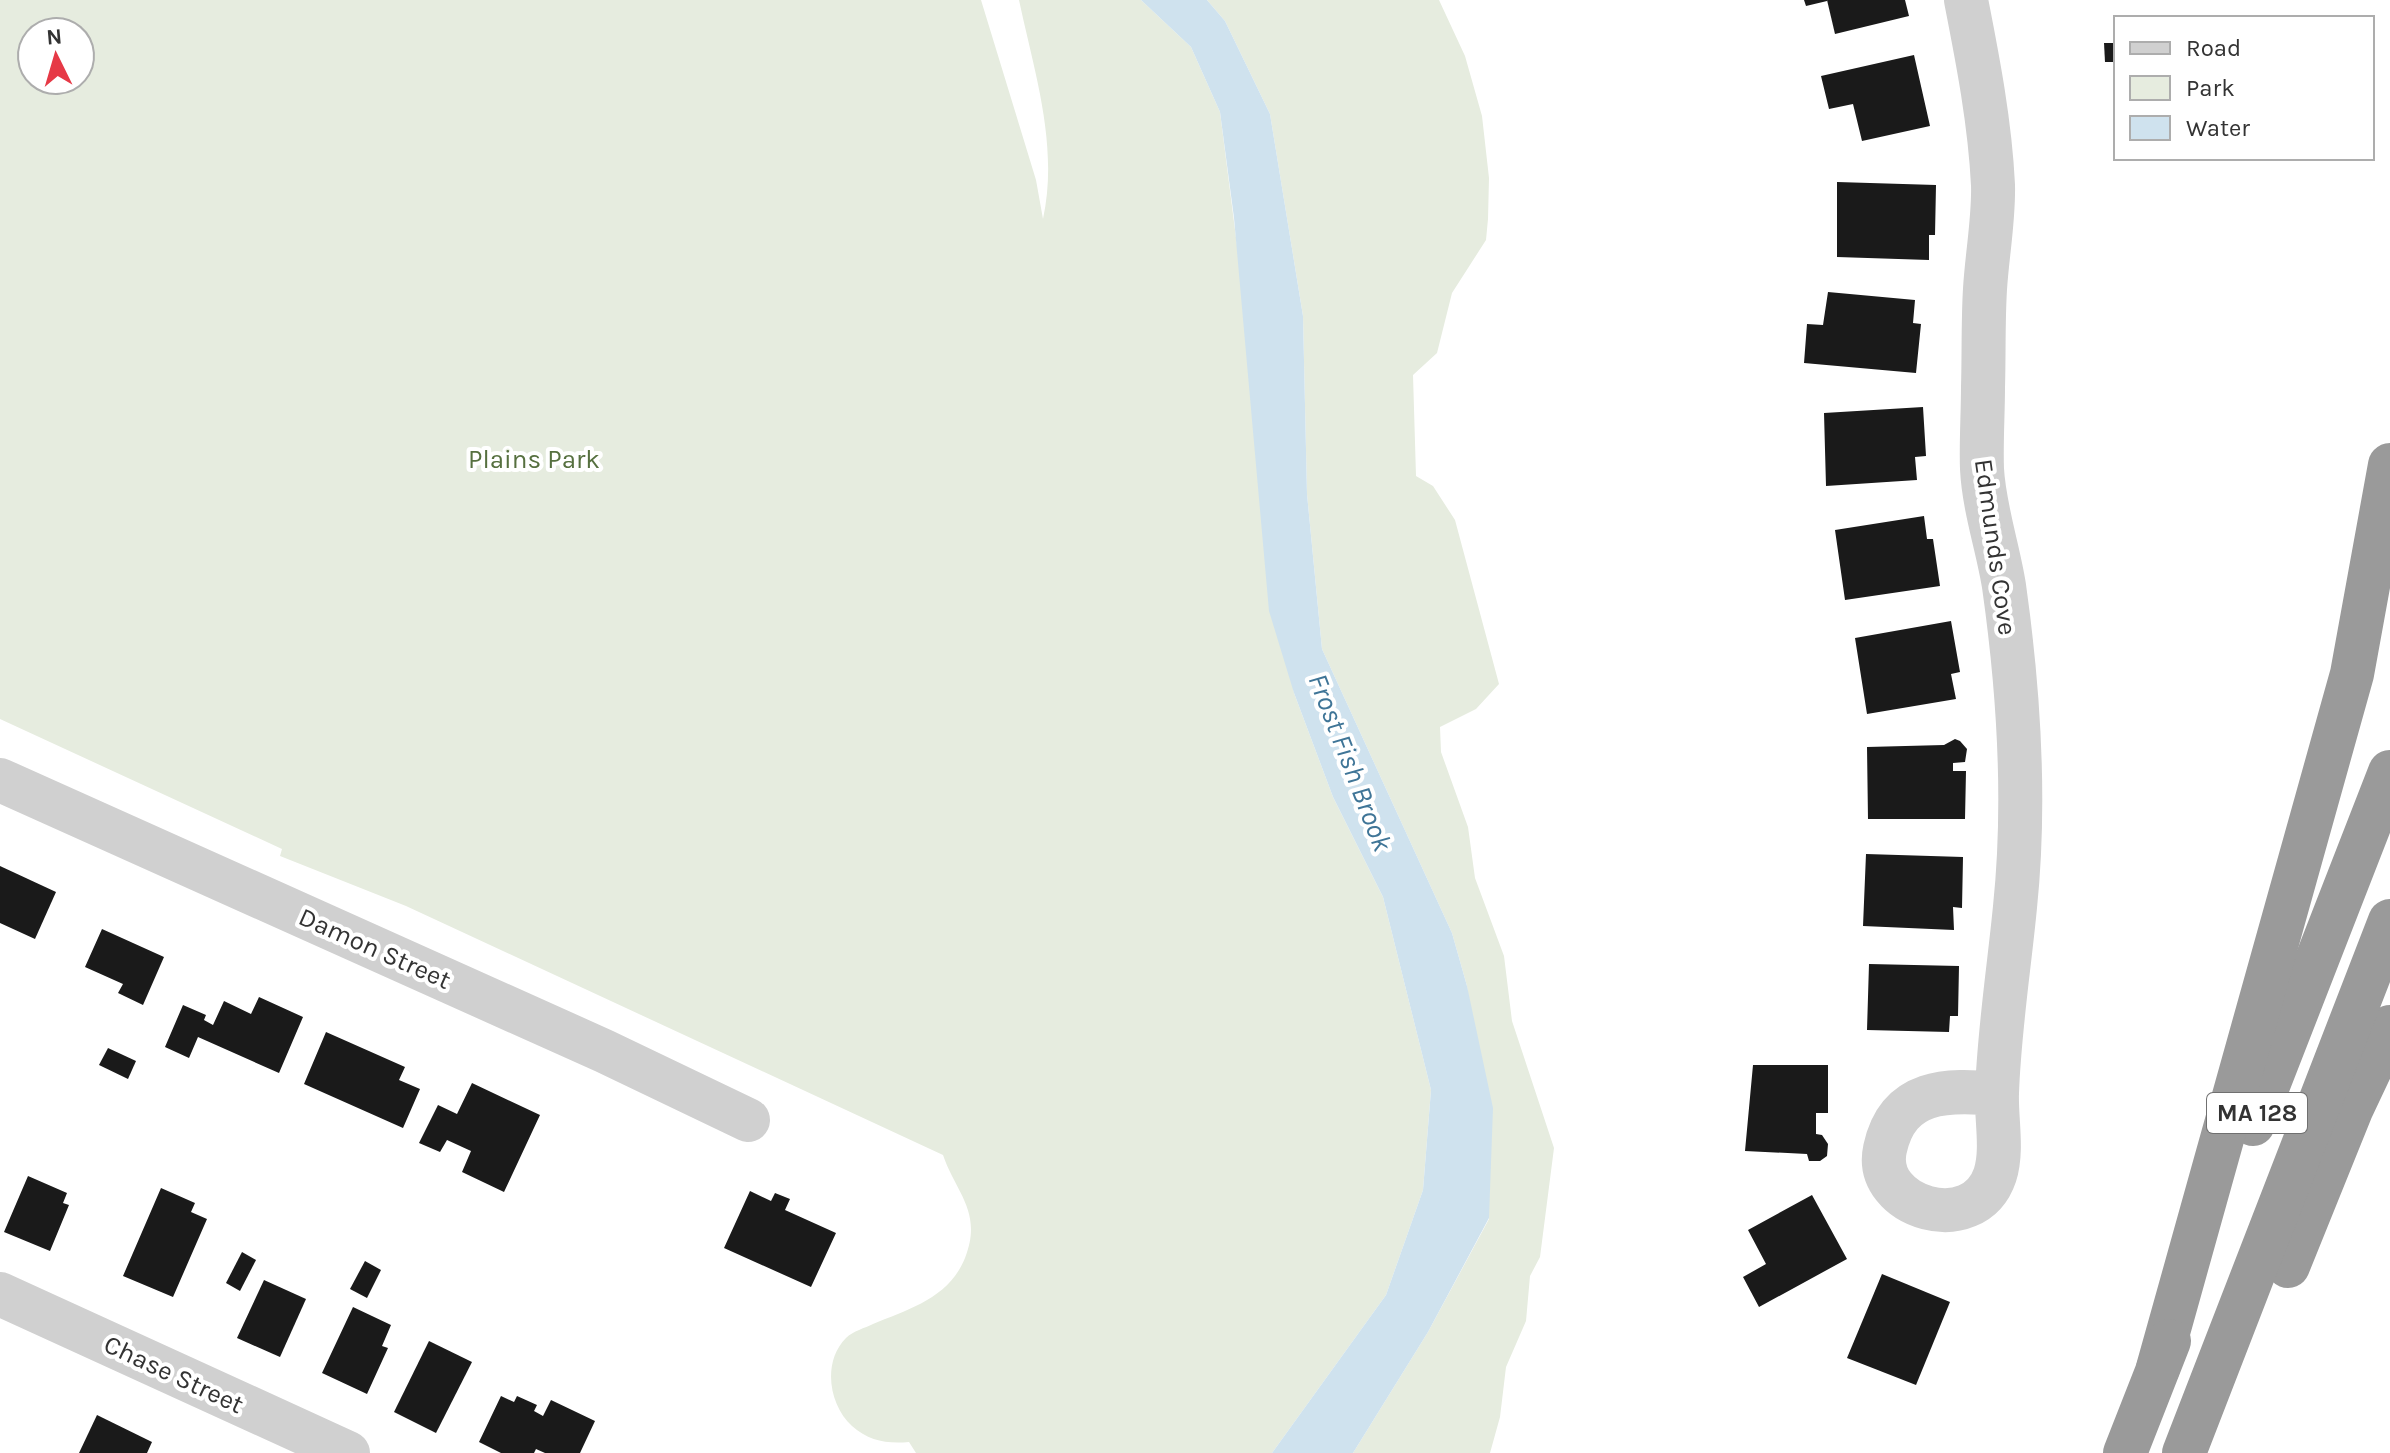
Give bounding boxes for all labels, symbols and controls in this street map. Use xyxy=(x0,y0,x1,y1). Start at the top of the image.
north arrow xyxy=(16,16,96,96)
legend xyxy=(2114,16,2374,160)
text: N xyxy=(45,23,63,51)
text: Road xyxy=(2186,34,2241,62)
text: Park xyxy=(2186,74,2235,102)
text: Water xyxy=(2186,114,2250,142)
park label: Plains Park xyxy=(468,444,600,475)
street label: Edmunds Cove xyxy=(1968,457,2023,637)
water label: Frost Fish Brook xyxy=(1302,669,1400,856)
street label: Damon Street xyxy=(294,901,456,996)
road number: MA 128 xyxy=(2207,1093,2307,1133)
street label: Chase Street xyxy=(99,1329,249,1420)

